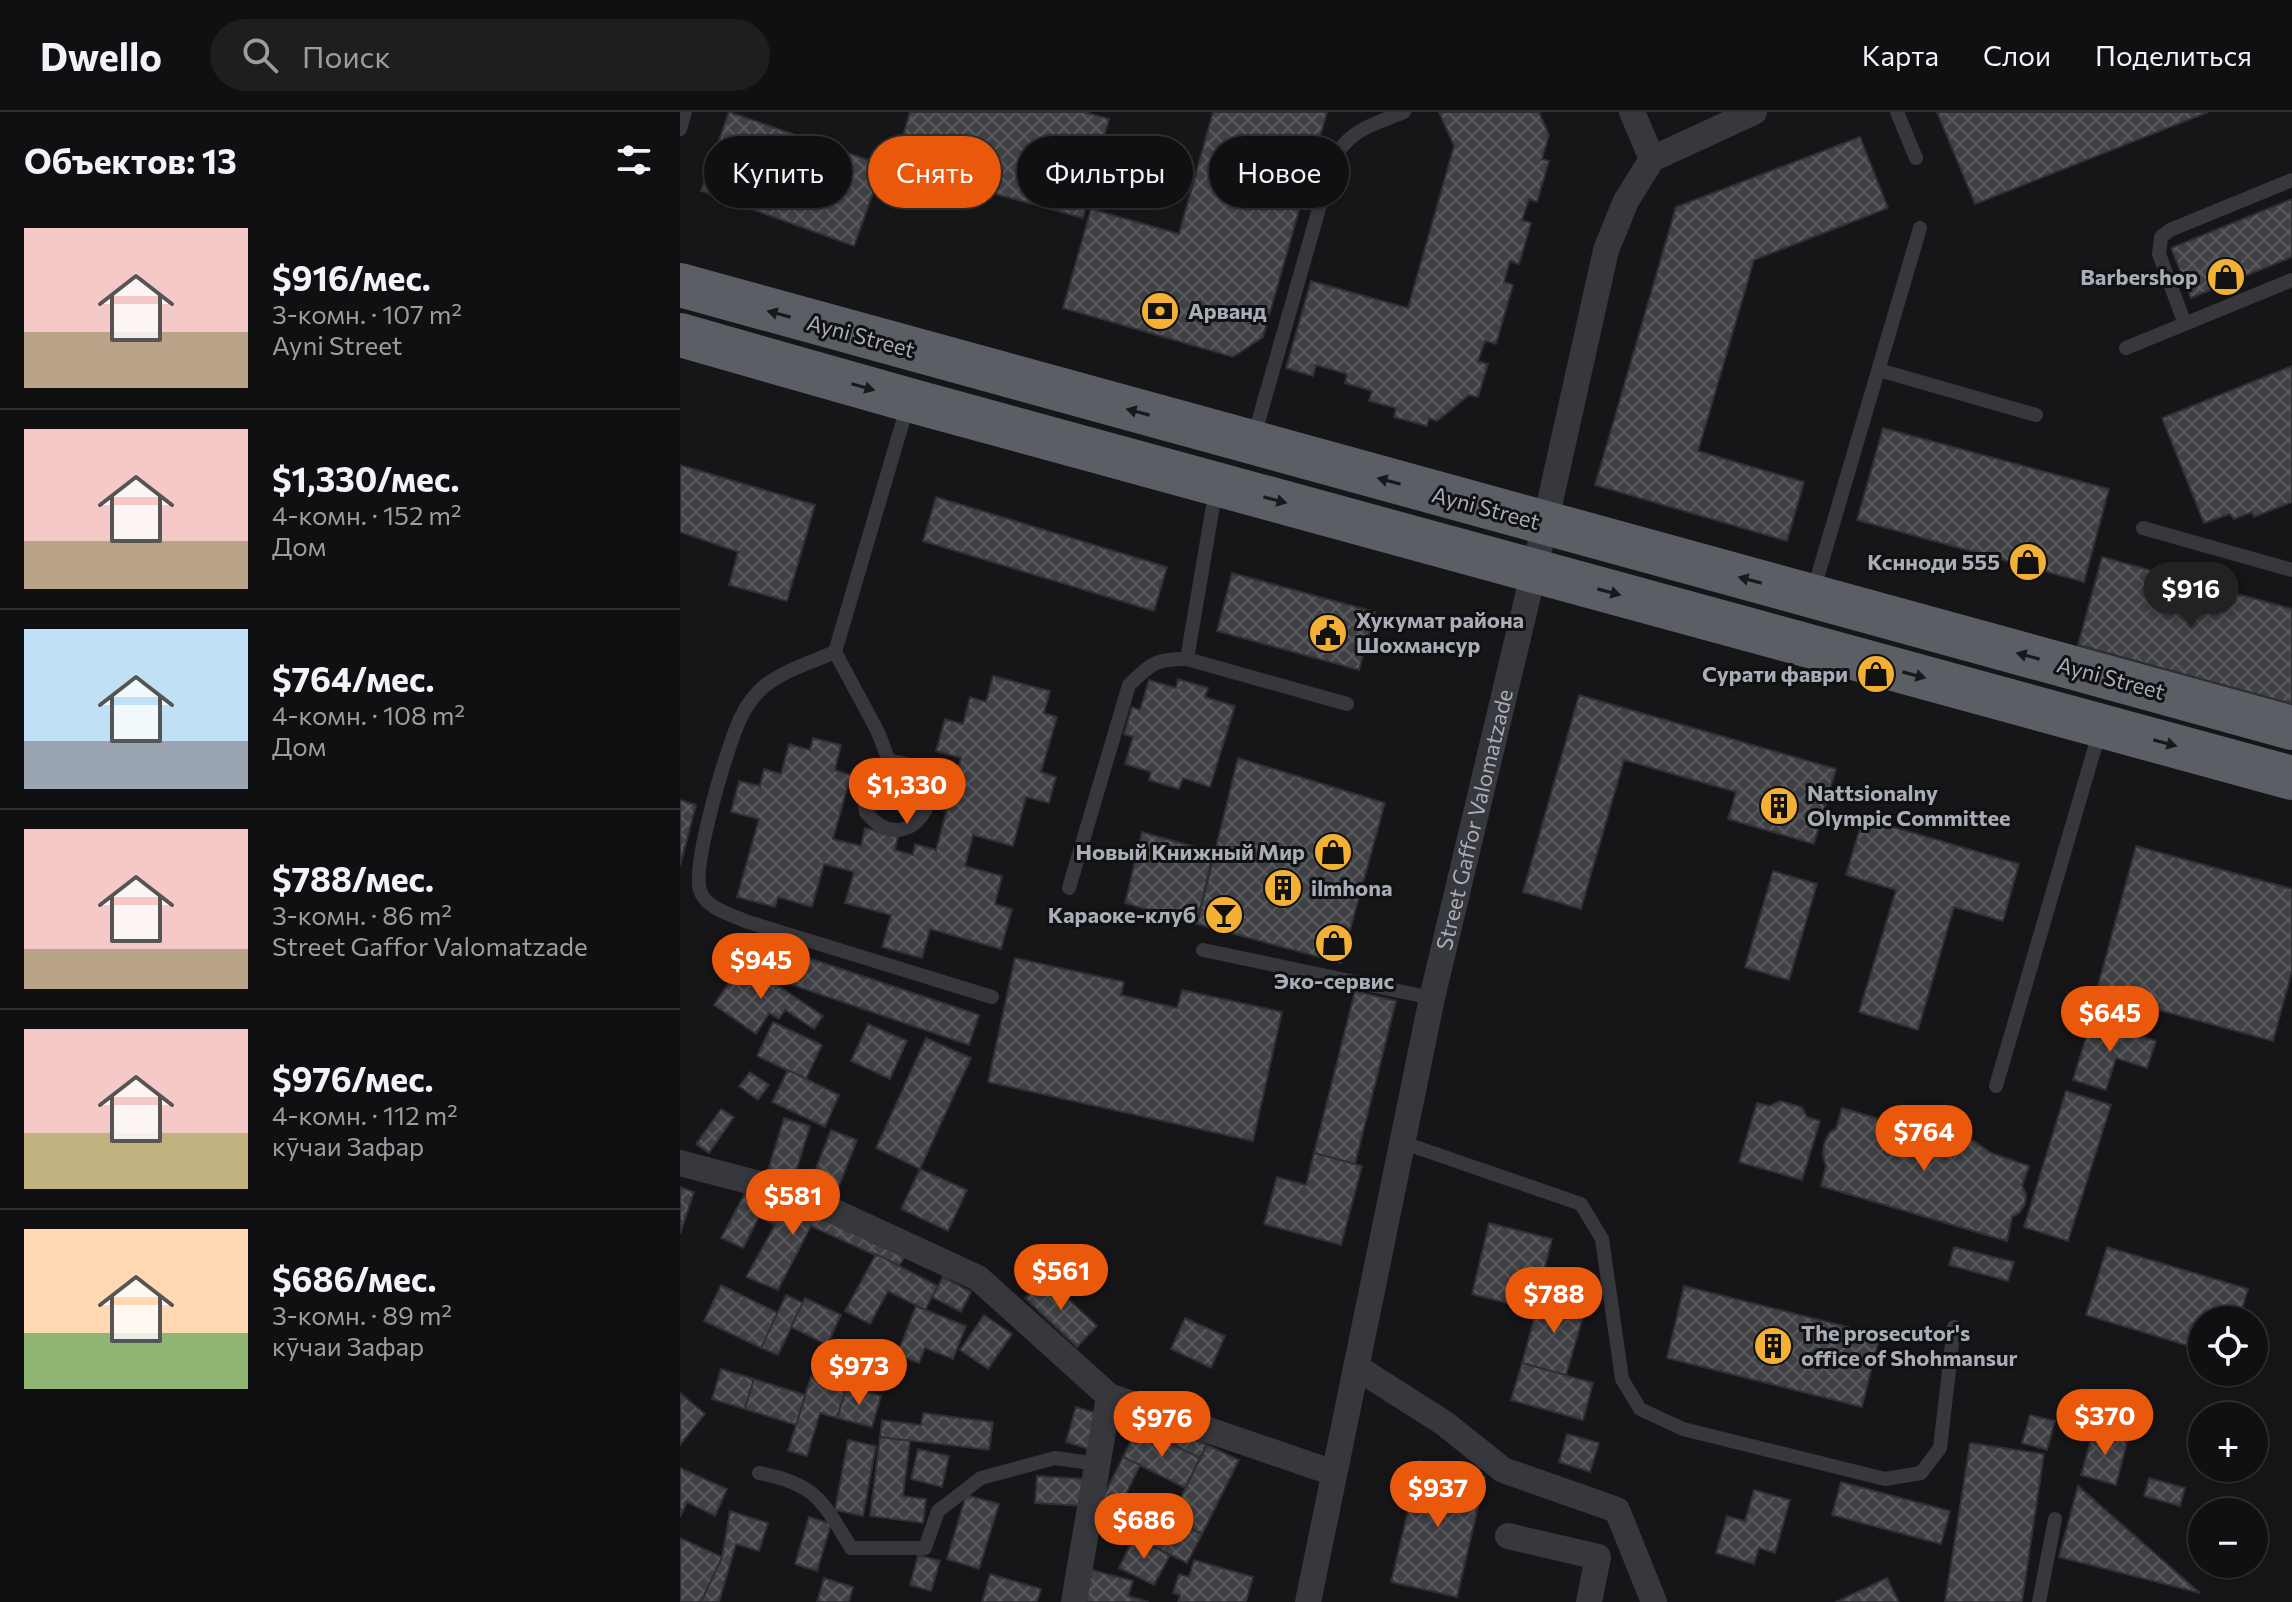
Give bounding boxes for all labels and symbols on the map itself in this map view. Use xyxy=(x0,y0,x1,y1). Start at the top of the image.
shop icon: Barbershop xyxy=(2205,256,2247,298)
place label: Barbershop xyxy=(2080,263,2198,290)
bank icon: Арванд xyxy=(1139,290,1181,332)
place label: Арванд xyxy=(1188,297,1267,324)
one-way arrow xyxy=(767,307,792,319)
street label: Ayni Street xyxy=(804,308,918,363)
one-way arrow xyxy=(851,381,875,394)
one-way arrow xyxy=(1126,406,1151,418)
one-way arrow xyxy=(1376,475,1401,487)
street label: Ayni Street xyxy=(1429,480,1543,535)
one-way arrow xyxy=(1263,495,1288,507)
shop icon: Кснноди 555 xyxy=(2007,541,2049,583)
place label: Кснноди 555 xyxy=(1867,548,2000,575)
pin: $916 xyxy=(2144,562,2238,630)
one-way arrow xyxy=(1737,573,1762,585)
one-way arrow xyxy=(1596,586,1621,598)
place label: Хукумат района Шохмансур xyxy=(1356,606,1524,658)
public building icon: Хукумат района Шохмансур xyxy=(1307,612,1349,654)
one-way arrow xyxy=(2015,649,2040,661)
street label: Ayni Street xyxy=(2054,650,2168,705)
shop icon: Сурати фаври xyxy=(1855,653,1897,695)
place label: Сурати фаври xyxy=(1702,660,1848,687)
one-way arrow xyxy=(1902,669,1926,682)
street label: Street Gaffor Valomatzade xyxy=(1430,686,1518,953)
one-way arrow xyxy=(2152,738,2177,750)
pin: $1,330 xyxy=(842,758,972,826)
place label: Nattsionalny Olympic Committee xyxy=(1807,779,2011,831)
building icon: Nattsionalny Olympic Committee xyxy=(1758,785,1800,827)
shop icon: Новый Книжный Мир xyxy=(1312,831,1354,873)
place label: Новый Книжный Мир xyxy=(1076,838,1305,865)
building icon: ilmhona xyxy=(1262,867,1304,909)
place label: ilmhona xyxy=(1311,874,1393,901)
bar icon: Караоке-клуб xyxy=(1203,894,1245,936)
place label: Караоке-клуб xyxy=(1048,901,1196,928)
shop icon: Эко-сервис xyxy=(1313,922,1355,964)
pin: $945 xyxy=(714,933,808,1001)
place label: Эко-сервис xyxy=(1274,967,1394,994)
pin: $645 xyxy=(2063,986,2157,1054)
pin: $764 xyxy=(1877,1105,1971,1173)
pin: $581 xyxy=(746,1169,840,1237)
pin: $561 xyxy=(1014,1244,1108,1312)
pin: $788 xyxy=(1507,1267,1601,1335)
place label: The prosecutor's office of Shohmansur xyxy=(1801,1319,2018,1371)
building icon: The prosecutor's office of Shohmansur xyxy=(1752,1325,1794,1367)
pin: $973 xyxy=(812,1339,906,1407)
pin: $370 xyxy=(2058,1389,2152,1457)
pin: $976 xyxy=(1115,1391,1209,1459)
pin: $937 xyxy=(1391,1461,1485,1529)
pin: $686 xyxy=(1097,1493,1191,1561)

